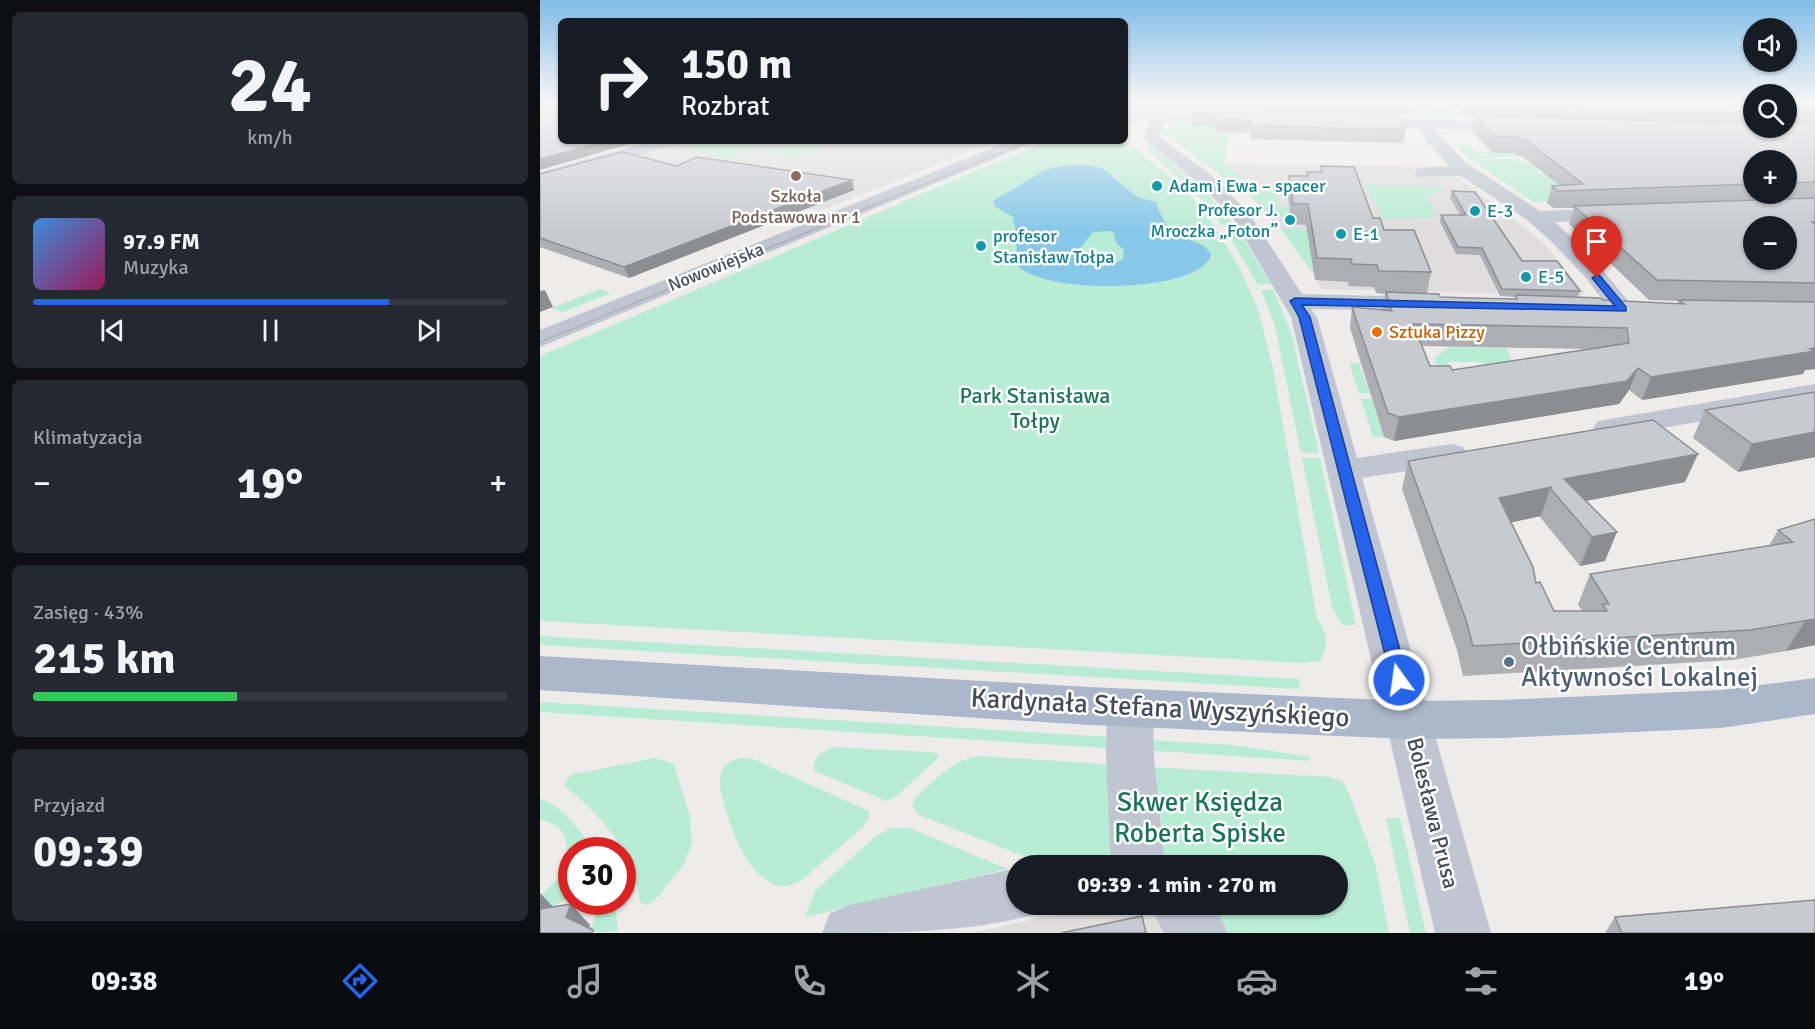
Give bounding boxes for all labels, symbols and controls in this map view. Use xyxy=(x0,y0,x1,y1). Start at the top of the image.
map controls xyxy=(1743,18,1797,270)
button: sound xyxy=(1743,18,1797,72)
text: 24 xyxy=(228,38,312,134)
text: 150 m xyxy=(681,39,792,90)
icon: right xyxy=(582,42,660,120)
button: search xyxy=(1743,84,1797,138)
text: Rozbrat xyxy=(681,90,769,123)
text: km/h xyxy=(247,125,293,150)
button: + xyxy=(1743,150,1797,204)
marker: Szkoła Podstawowa nr 1 xyxy=(789,169,803,183)
place label: Adam i Ewa – spacer xyxy=(1169,175,1326,197)
marker: Adam i Ewa – spacer xyxy=(1150,179,1164,193)
place label: Szkoła Podstawowa nr 1 xyxy=(731,185,861,228)
place label: Profesor J. Mroczka „Foton” xyxy=(1151,199,1278,242)
place label: E-3 xyxy=(1487,200,1513,222)
marker: E-3 xyxy=(1468,204,1482,218)
marker: Profesor J. Mroczka „Foton” xyxy=(1283,213,1297,227)
pin xyxy=(1571,216,1622,278)
button: − xyxy=(1743,216,1797,270)
place label: E-1 xyxy=(1353,223,1379,245)
place label: profesor Stanisław Tołpa xyxy=(993,225,1114,268)
icon: arrive xyxy=(1580,225,1613,258)
marker: E-1 xyxy=(1334,227,1348,241)
text: 97.9 FM xyxy=(123,228,200,255)
street label: Nowowiejska xyxy=(665,238,767,296)
marker: profesor Stanisław Tołpa xyxy=(974,239,988,253)
text: Muzyka xyxy=(123,255,189,280)
place label: E-5 xyxy=(1538,266,1564,288)
marker: E-5 xyxy=(1519,270,1533,284)
icon: previous xyxy=(96,314,129,347)
icon: pause xyxy=(254,314,287,347)
icon: next xyxy=(412,314,445,347)
place label: Sztuka Pizzy xyxy=(1389,321,1485,343)
marker: Sztuka Pizzy xyxy=(1370,325,1384,339)
park label: Park Stanisława Tołpy xyxy=(960,382,1110,434)
text: Klimatyzacja xyxy=(33,425,143,450)
text: 19° xyxy=(237,456,303,511)
text: − xyxy=(33,463,51,504)
text: + xyxy=(489,463,507,504)
text: Zasięg · 43% xyxy=(33,600,143,625)
place label: Ołbińskie Centrum Aktywności Lokalnej xyxy=(1521,630,1758,694)
text: 215 km xyxy=(33,631,176,686)
position arrow xyxy=(1367,648,1431,712)
marker: Ołbińskie Centrum Aktywności Lokalnej xyxy=(1502,655,1516,669)
street label: Kardynała Stefana Wyszyńskiego xyxy=(970,682,1350,734)
street label: Bolesława Prusa xyxy=(1401,735,1465,891)
park label: Skwer Księdza Roberta Spiske xyxy=(1114,786,1286,850)
text: Przyjazd xyxy=(33,793,105,818)
text: 09:39 xyxy=(33,824,143,879)
speed limit sign: 30 xyxy=(558,837,636,915)
text: 09:39 · 1 min · 270 m xyxy=(1077,871,1277,898)
icon: directions xyxy=(339,960,381,1002)
icon: music xyxy=(564,960,606,1002)
icon: phone xyxy=(788,960,830,1002)
icon: climate xyxy=(1012,960,1054,1002)
icon: car xyxy=(1236,960,1278,1002)
icon: filters xyxy=(1460,960,1502,1002)
text: 09:38 xyxy=(91,965,157,998)
text: 19° xyxy=(1684,965,1724,998)

